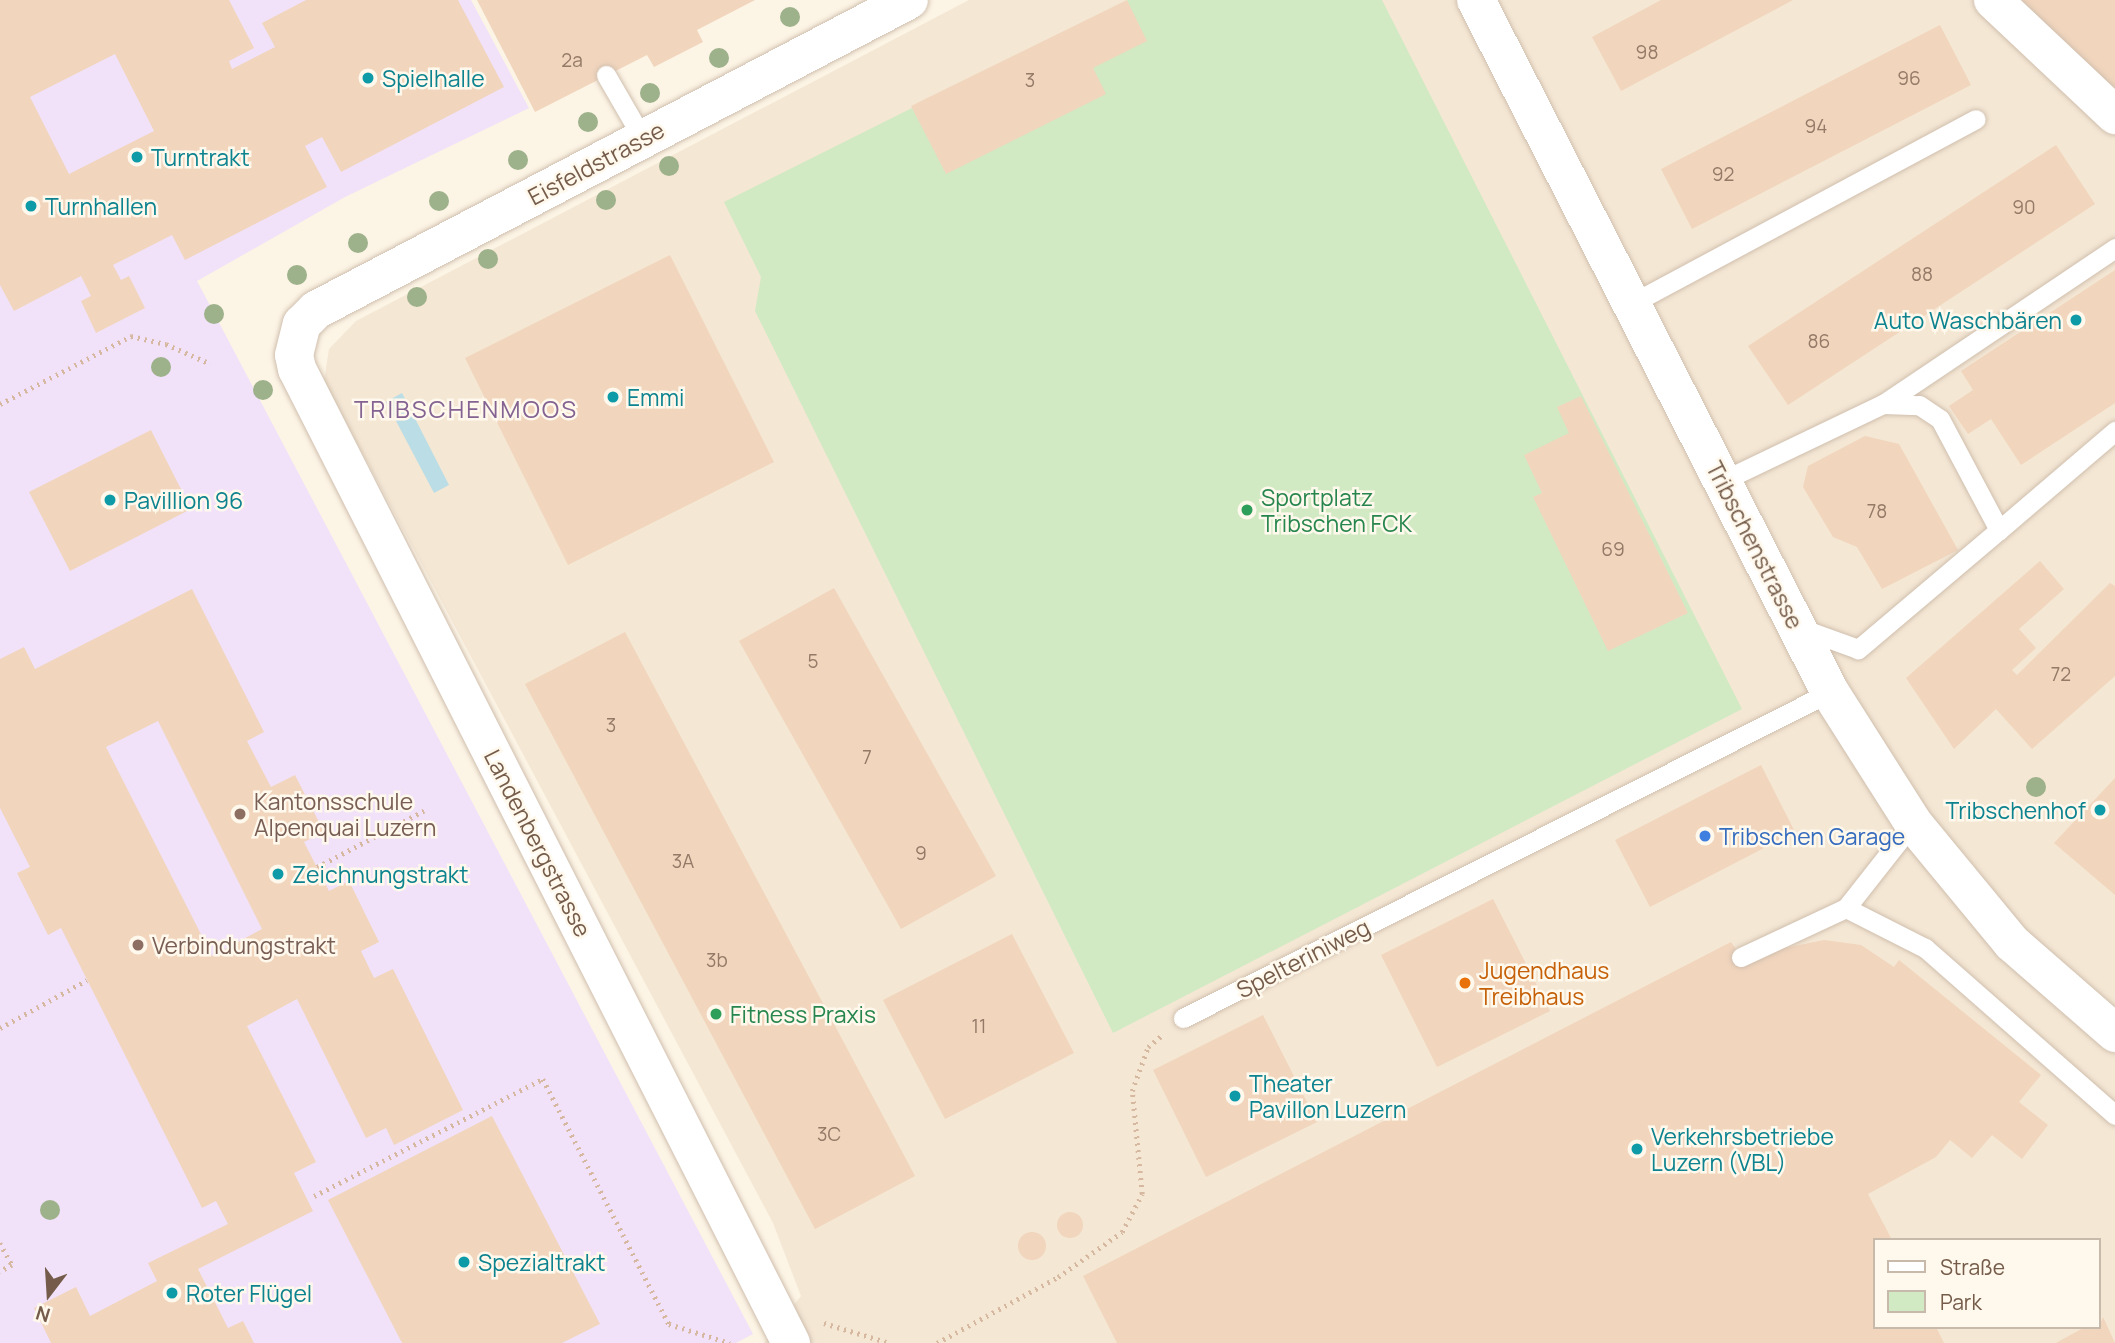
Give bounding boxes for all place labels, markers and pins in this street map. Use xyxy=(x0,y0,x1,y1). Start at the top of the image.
place label: Spielhalle xyxy=(382,64,485,92)
marker: Spielhalle xyxy=(360,70,376,86)
place label: Turntrakt xyxy=(151,143,250,171)
marker: Turntrakt xyxy=(129,149,145,165)
place label: Turnhallen xyxy=(45,192,157,220)
marker: Turnhallen xyxy=(23,198,39,214)
place label: Auto Waschbären xyxy=(1874,306,2062,334)
marker: Auto Waschbären xyxy=(2068,312,2084,328)
place label: Emmi xyxy=(627,383,684,411)
marker: Emmi xyxy=(605,389,621,405)
place label: Sportplatz Tribschen FCK xyxy=(1261,483,1412,537)
place label: Pavillion 96 xyxy=(124,486,243,514)
marker: Pavillion 96 xyxy=(102,492,118,508)
marker: Sportplatz Tribschen FCK xyxy=(1239,502,1255,518)
place label: Kantonsschule Alpenquai Luzern xyxy=(254,787,436,841)
place label: Tribschenhof xyxy=(1946,796,2086,824)
marker: Tribschenhof xyxy=(2092,802,2108,818)
marker: Kantonsschule Alpenquai Luzern xyxy=(232,806,248,822)
place label: Tribschen Garage xyxy=(1719,822,1905,850)
marker: Tribschen Garage xyxy=(1697,828,1713,844)
place label: Zeichnungstrakt xyxy=(292,860,468,888)
marker: Zeichnungstrakt xyxy=(270,866,286,882)
place label: Verbindungstrakt xyxy=(152,931,336,959)
marker: Verbindungstrakt xyxy=(130,937,146,953)
place label: Jugendhaus Treibhaus xyxy=(1479,956,1609,1010)
marker: Jugendhaus Treibhaus xyxy=(1457,975,1473,991)
place label: Fitness Praxis xyxy=(730,1000,876,1028)
marker: Fitness Praxis xyxy=(708,1006,724,1022)
place label: Theater Pavillon Luzern xyxy=(1249,1069,1406,1123)
marker: Theater Pavillon Luzern xyxy=(1227,1088,1243,1104)
place label: Verkehrsbetriebe Luzern (VBL) xyxy=(1651,1122,1834,1176)
marker: Verkehrsbetriebe Luzern (VBL) xyxy=(1629,1141,1645,1157)
place label: Spezialtrakt xyxy=(478,1248,605,1276)
marker: Spezialtrakt xyxy=(456,1254,472,1270)
place label: Roter Flügel xyxy=(186,1279,312,1307)
marker: Roter Flügel xyxy=(164,1285,180,1301)

